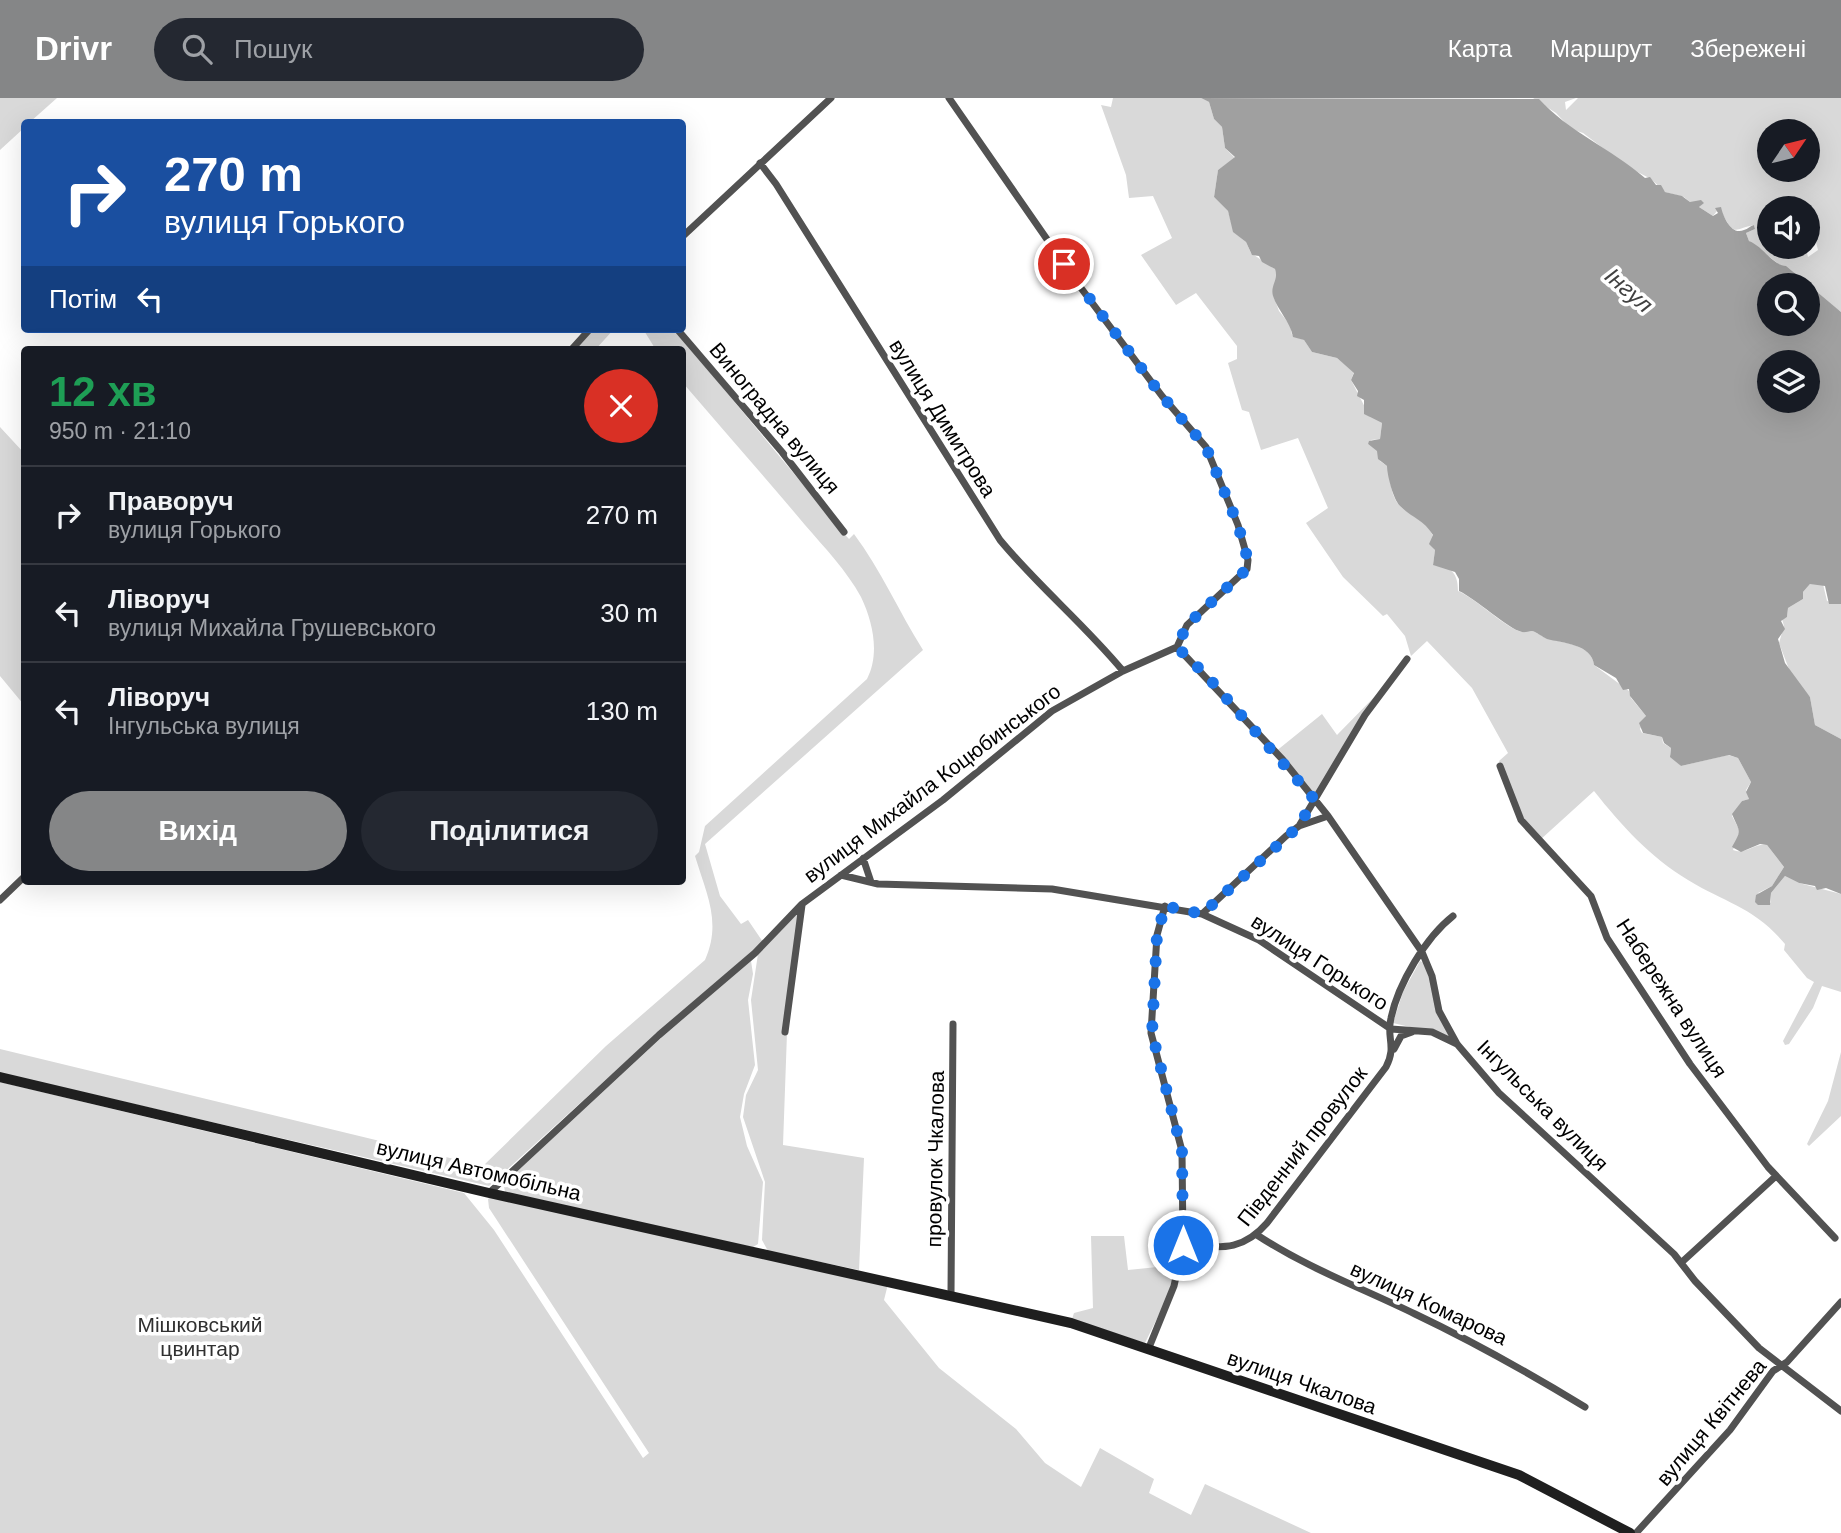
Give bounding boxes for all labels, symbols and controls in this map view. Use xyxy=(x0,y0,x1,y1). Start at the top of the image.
search box xyxy=(154,18,644,81)
text: Drivr xyxy=(35,30,112,67)
icon: search xyxy=(178,30,216,68)
text: Пошук xyxy=(234,34,312,64)
text: Карта xyxy=(1448,35,1512,62)
text: Маршрут xyxy=(1550,35,1652,62)
text: Збережені xyxy=(1690,35,1806,62)
north arrow xyxy=(1757,119,1820,182)
map controls xyxy=(1757,119,1820,413)
icon: right xyxy=(49,147,140,238)
text: 270 m xyxy=(164,147,303,201)
button: sound xyxy=(1757,196,1820,259)
text: вулиця Горького xyxy=(164,204,405,240)
pin xyxy=(1034,234,1094,294)
icon: arrive xyxy=(1045,245,1083,283)
water label: Інгул xyxy=(1600,262,1658,318)
button: search xyxy=(1757,273,1820,336)
icon: left xyxy=(131,280,169,318)
text: Потім xyxy=(49,284,117,314)
street label: вулиця Димитрова xyxy=(885,335,1001,501)
street label: Виноградна вулиця xyxy=(705,338,845,498)
button: layers xyxy=(1757,350,1820,413)
text: 12 хв xyxy=(49,368,157,415)
button: close xyxy=(584,369,658,443)
text: 950 m · 21:10 xyxy=(49,418,191,444)
text: Праворуч xyxy=(108,486,234,516)
icon: right xyxy=(49,496,87,534)
text: 270 m xyxy=(586,500,658,530)
text: вулиця Горького xyxy=(108,517,281,543)
text: Ліворуч xyxy=(108,584,210,614)
icon: left xyxy=(49,594,87,632)
text: 30 m xyxy=(600,598,658,628)
text: вулиця Михайла Грушевського xyxy=(108,615,436,641)
street label: вулиця Михайла Коцюбинського xyxy=(799,679,1065,887)
text: Ліворуч xyxy=(108,682,210,712)
icon: left xyxy=(49,692,87,730)
text: 130 m xyxy=(586,696,658,726)
text: Інгульська вулиця xyxy=(108,713,300,739)
button: Вихід xyxy=(49,791,347,871)
button: Поділитися xyxy=(361,791,658,871)
street label: вулиця Горького xyxy=(1247,909,1393,1015)
street label: Набережна вулиця xyxy=(1612,914,1732,1082)
street label: Інгульська вулиця xyxy=(1473,1035,1613,1175)
street label: Південний провулок xyxy=(1233,1061,1372,1230)
street label: провулок Чкалова xyxy=(922,1070,948,1248)
street label: вулиця Автомобільна xyxy=(375,1135,584,1205)
position arrow xyxy=(1146,1208,1220,1282)
street label: вулиця Комарова xyxy=(1347,1257,1511,1349)
park label: Мішковський цвинтар xyxy=(137,1313,263,1360)
street label: вулиця Чкалова xyxy=(1224,1346,1380,1418)
street label: вулиця Квітнева xyxy=(1652,1354,1771,1490)

